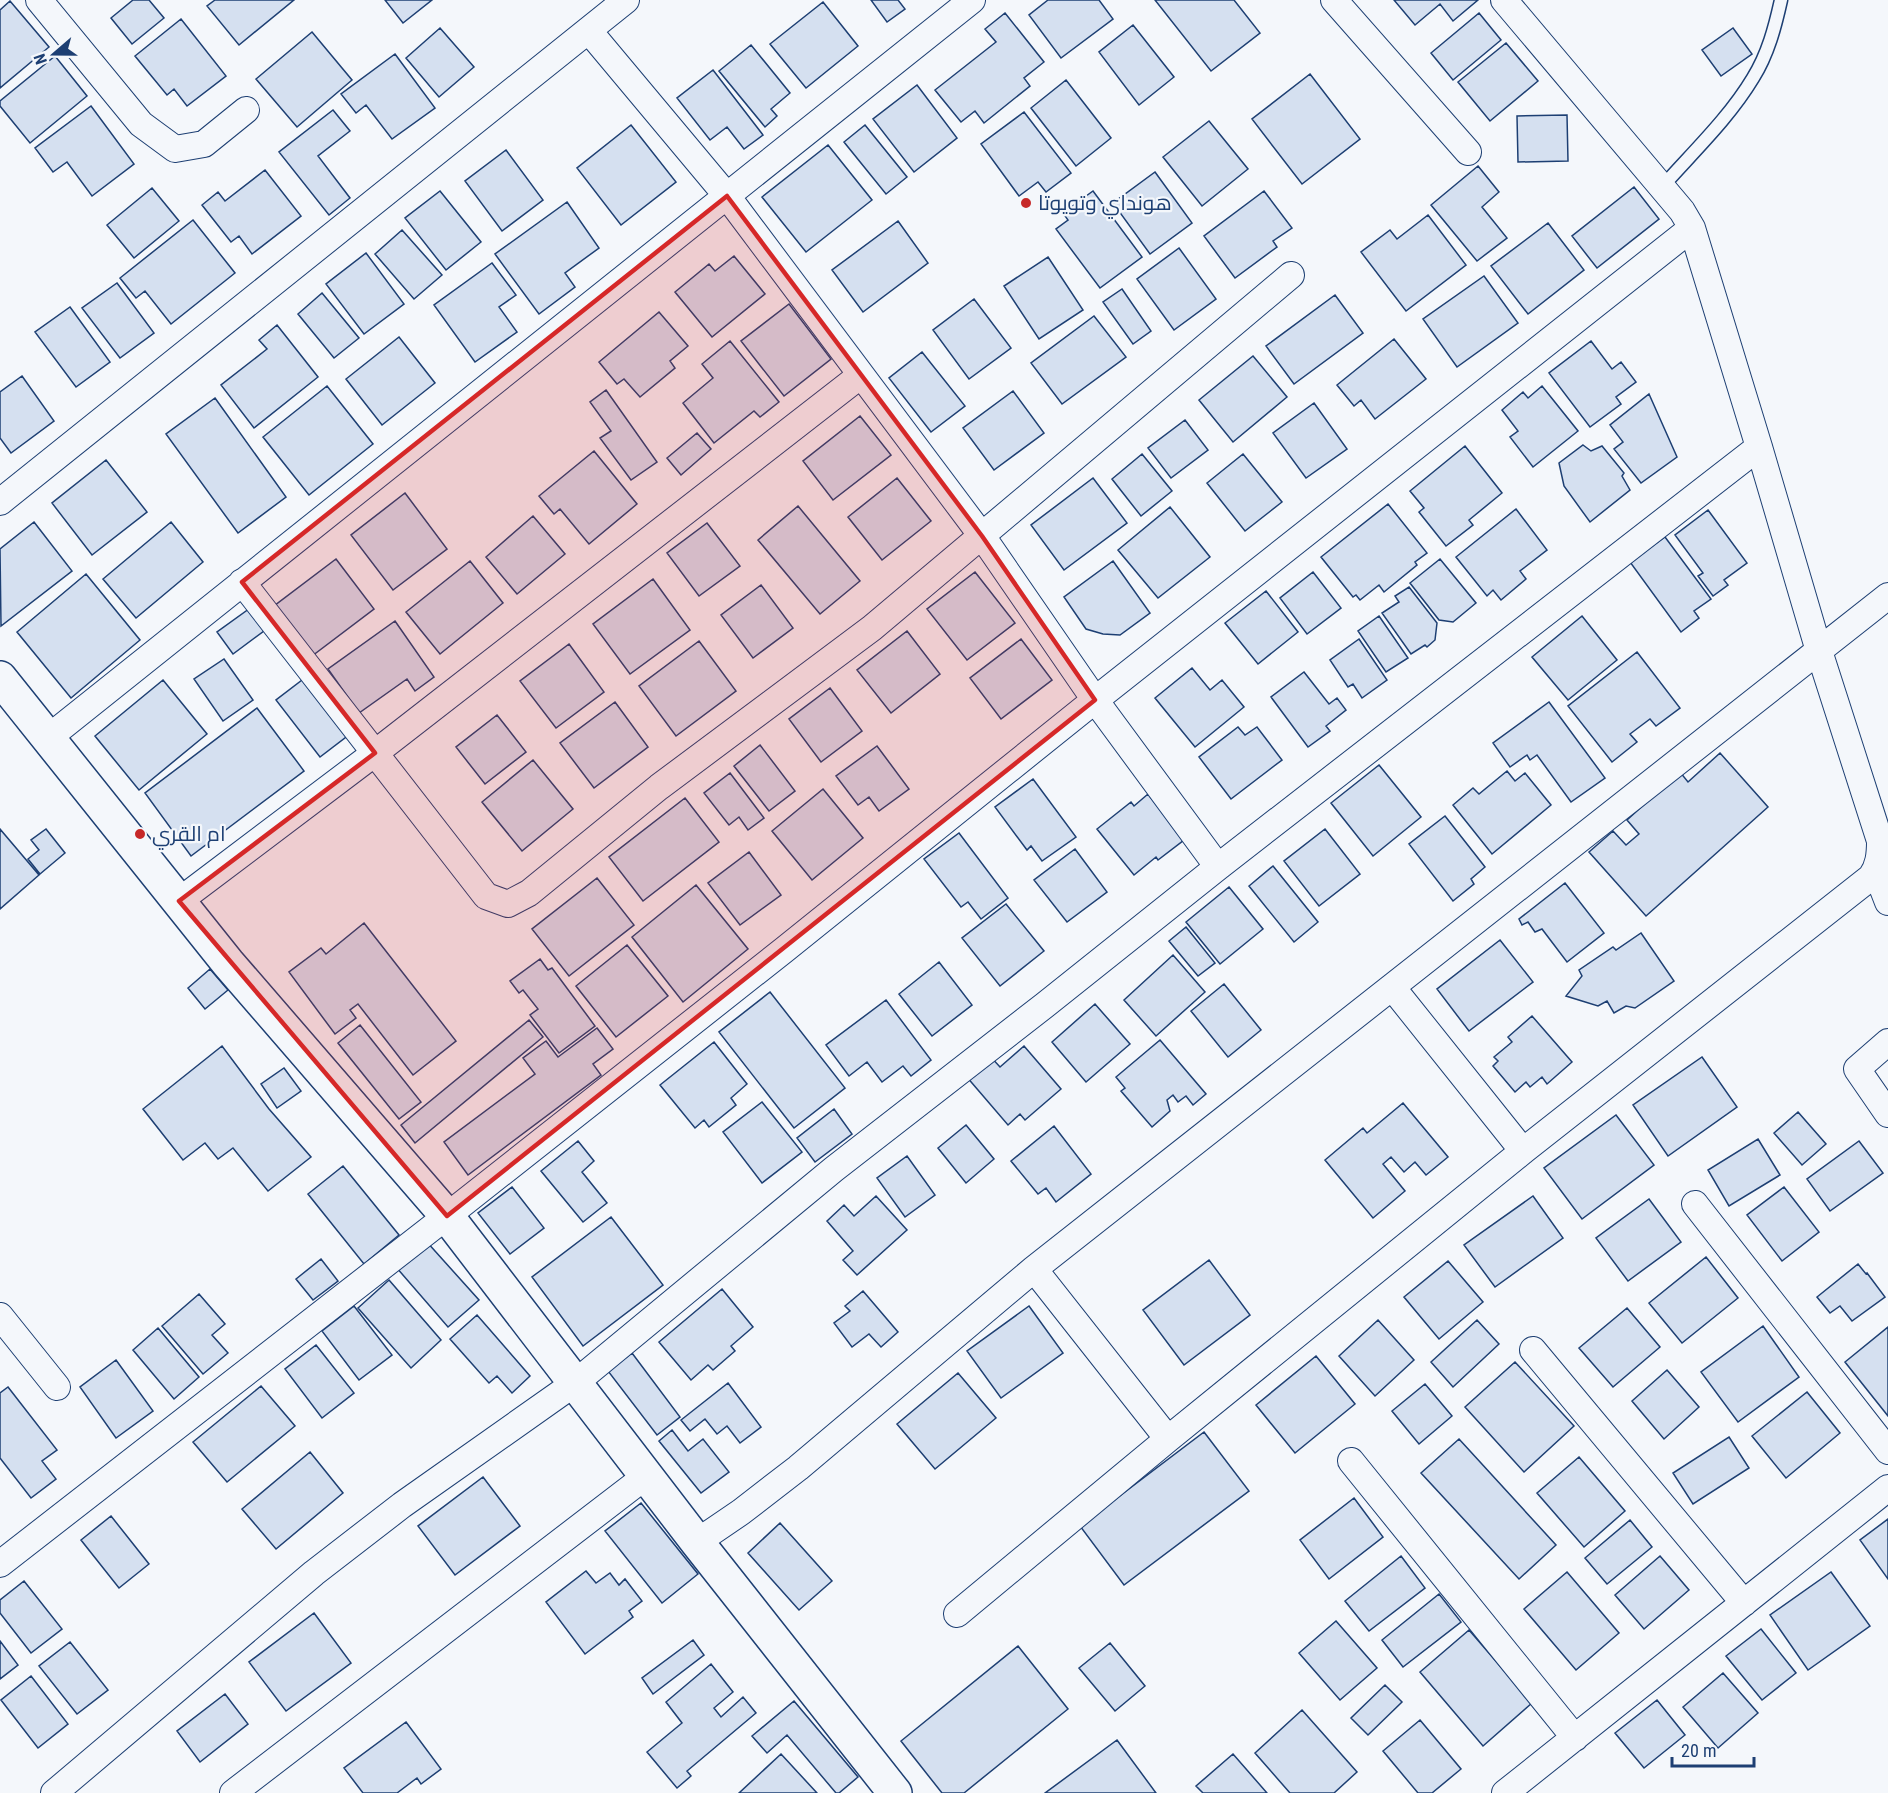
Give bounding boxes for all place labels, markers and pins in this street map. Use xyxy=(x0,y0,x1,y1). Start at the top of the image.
place label: هونداي وتويوتا xyxy=(1038,191,1172,219)
marker: هونداي وتويوتا xyxy=(1019,196,1033,210)
place label: ام القري xyxy=(152,822,226,850)
marker: ام القري xyxy=(133,827,147,841)

